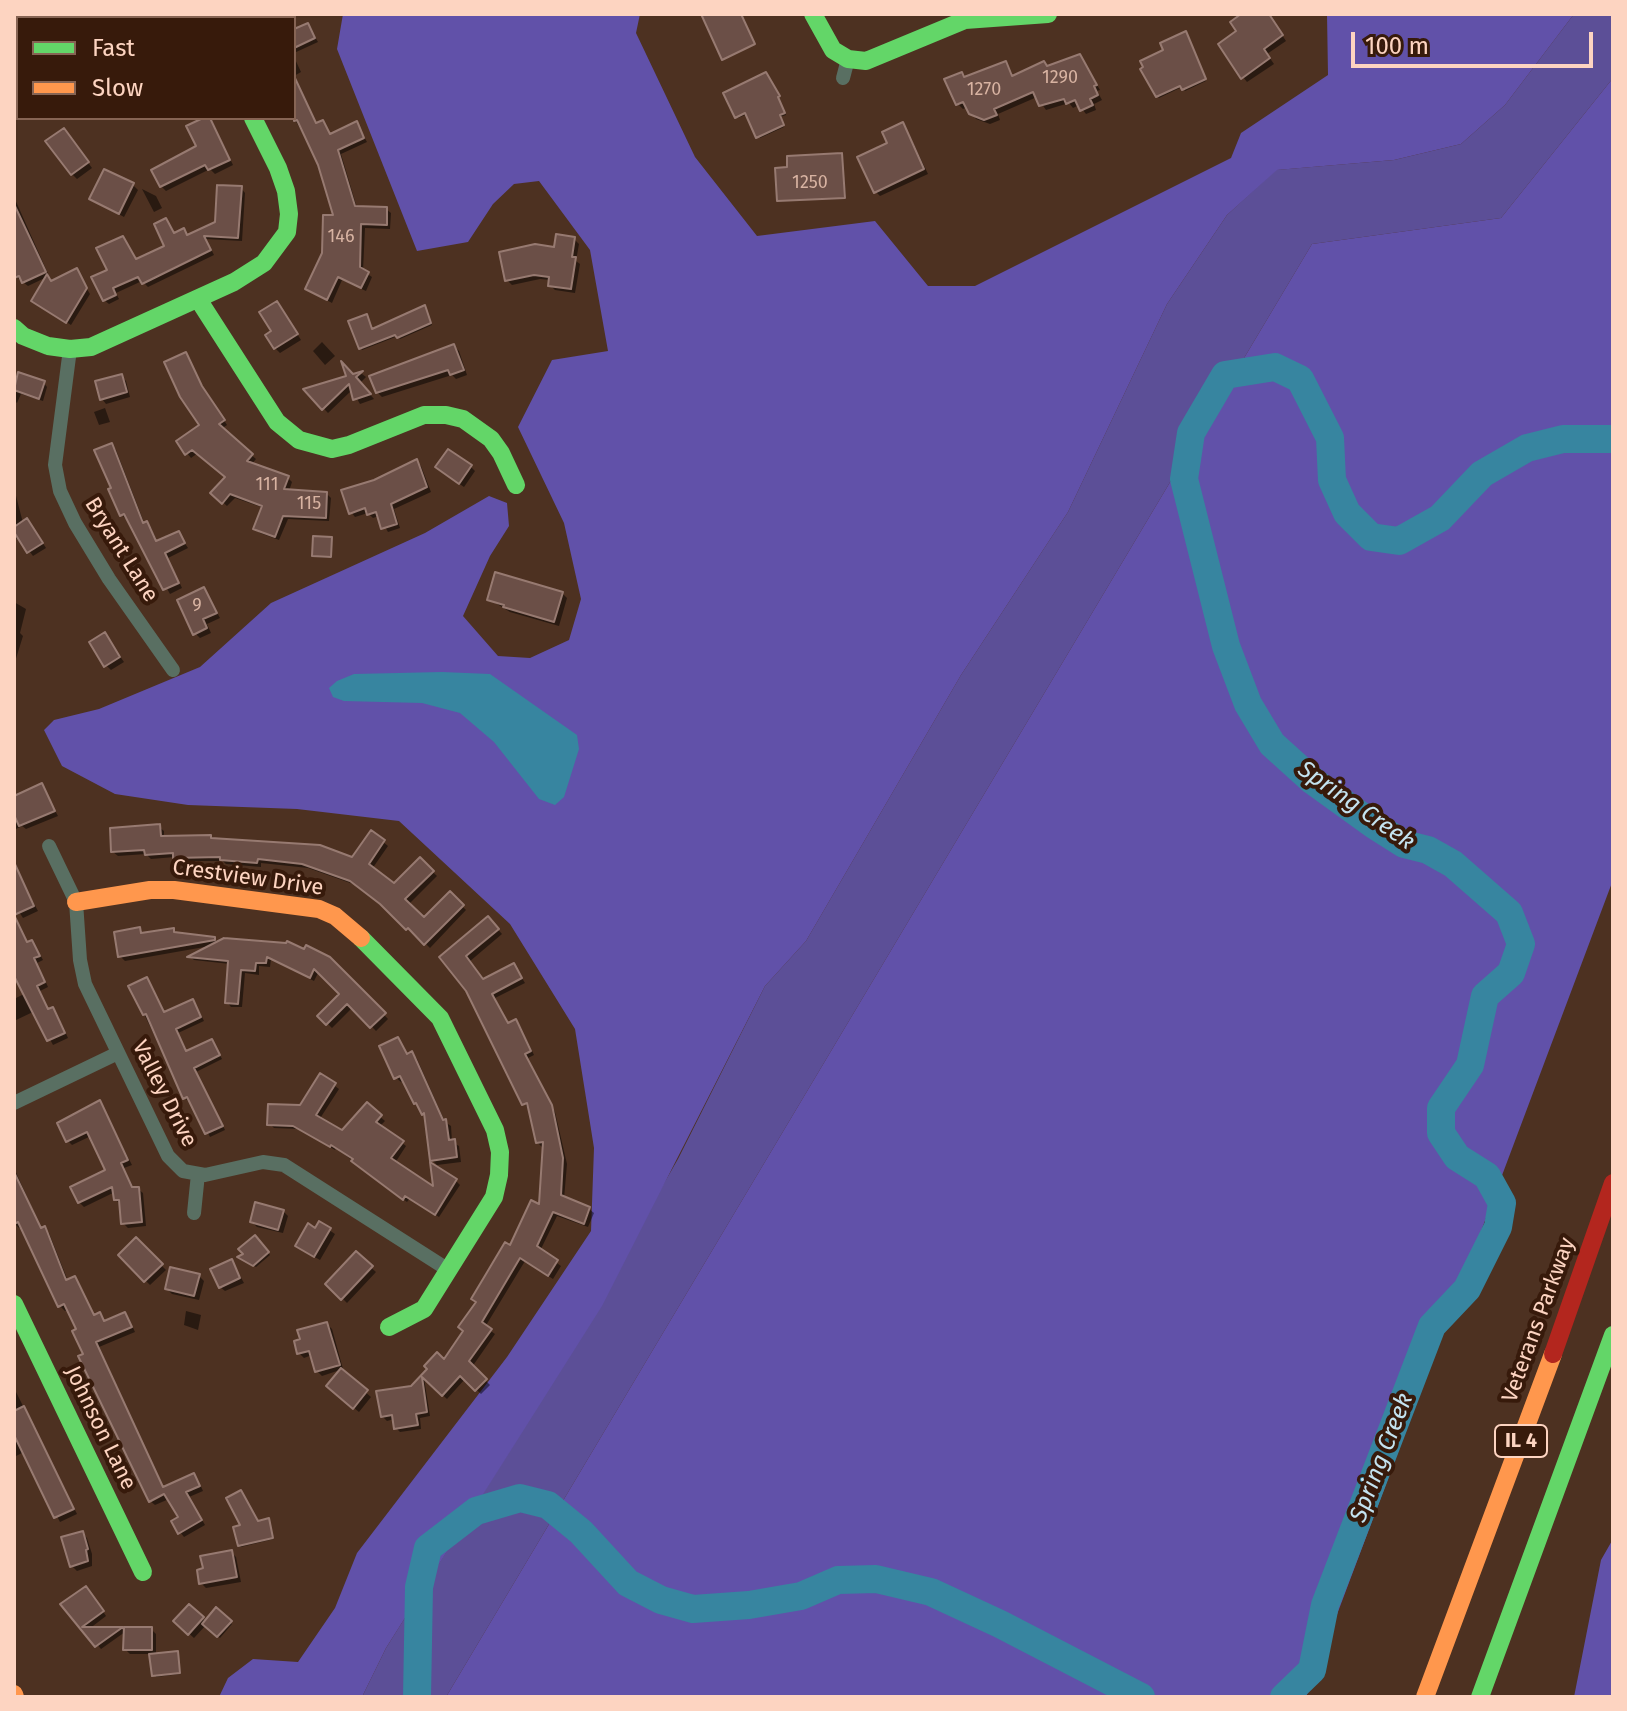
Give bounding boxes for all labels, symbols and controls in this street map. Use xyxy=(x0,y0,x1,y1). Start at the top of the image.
legend xyxy=(16,16,296,120)
scale bar xyxy=(1355,16,1597,66)
text: 100 m xyxy=(1365,32,1429,60)
text: Fast xyxy=(92,34,135,62)
house number: 1290 xyxy=(1042,67,1078,89)
text: Slow xyxy=(92,74,143,102)
house number: 1270 xyxy=(967,79,1001,101)
house number: 1250 xyxy=(792,172,828,194)
house number: 146 xyxy=(328,226,354,248)
house number: 111 xyxy=(256,474,278,496)
street label: Bryant Lane xyxy=(78,493,164,607)
house number: 115 xyxy=(297,493,321,515)
house number: 9 xyxy=(192,595,202,617)
water label: Spring Creek xyxy=(1292,755,1420,857)
street label: Crestview Drive xyxy=(171,854,325,902)
street label: Valley Drive xyxy=(126,1036,202,1152)
street label: Veterans Parkway xyxy=(1497,1234,1581,1406)
street label: Johnson Lane xyxy=(59,1362,141,1494)
water label: Spring Creek xyxy=(1344,1389,1420,1527)
road number: IL 4 xyxy=(1495,1425,1547,1457)

